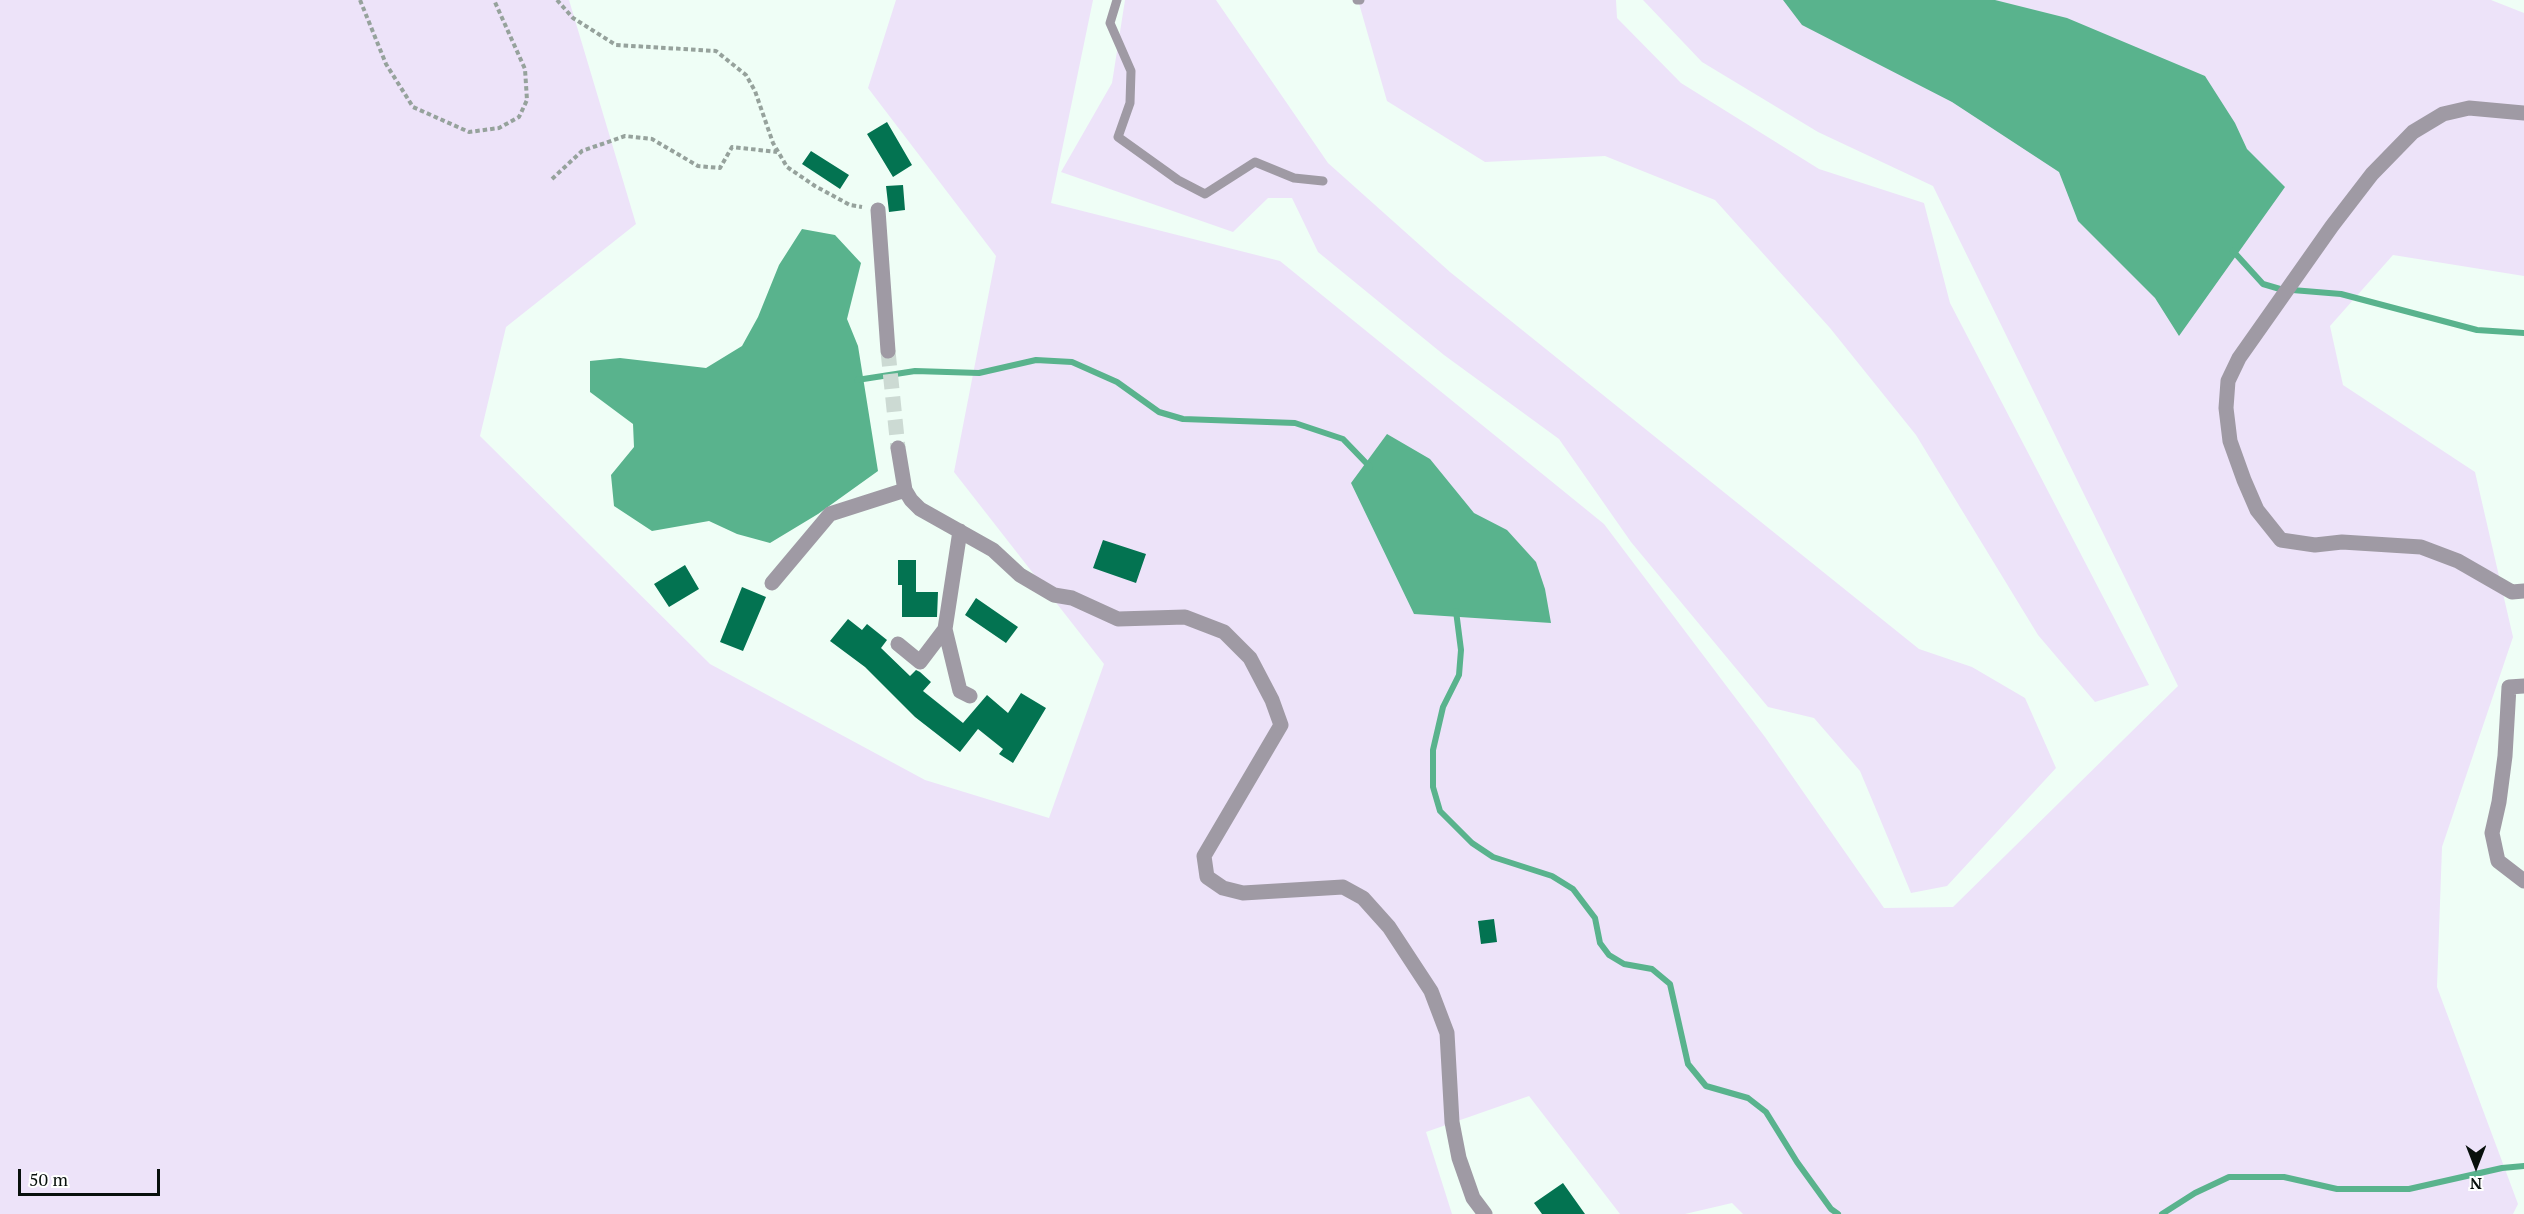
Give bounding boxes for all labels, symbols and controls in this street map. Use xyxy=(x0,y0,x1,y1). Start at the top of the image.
north arrow xyxy=(2446,1136,2506,1196)
scale bar xyxy=(21,1157,164,1195)
text: 50 m xyxy=(29,1167,68,1191)
text: N xyxy=(2470,1173,2482,1195)

